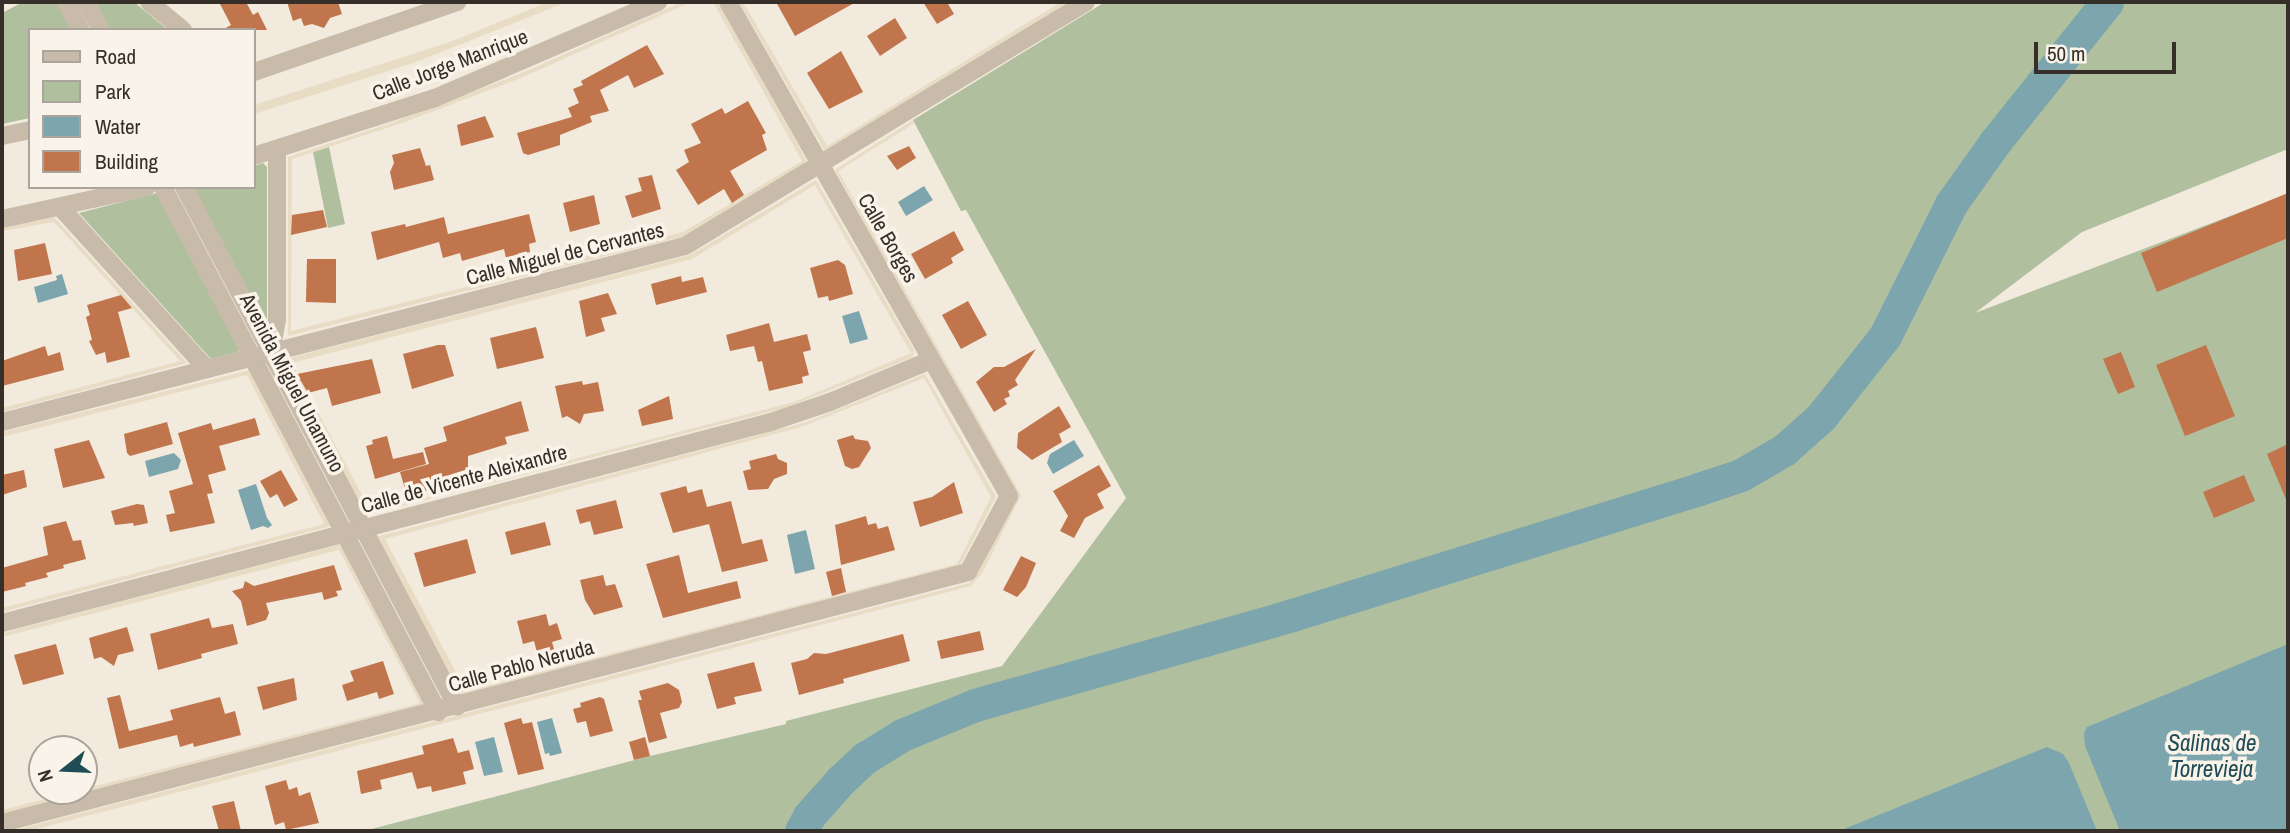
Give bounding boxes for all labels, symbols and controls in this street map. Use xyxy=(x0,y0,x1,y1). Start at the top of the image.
street label: Calle Jorge Manrique xyxy=(369,24,531,106)
legend xyxy=(28,28,256,189)
scale bar xyxy=(2038,28,2180,72)
text: 50 m xyxy=(2047,39,2085,68)
text: Road xyxy=(95,42,136,71)
text: Park xyxy=(95,77,130,106)
text: Water xyxy=(95,112,140,141)
text: Building xyxy=(95,147,158,176)
street label: Calle Borges xyxy=(852,189,924,287)
street label: Calle Miguel de Cervantes xyxy=(464,217,666,291)
street label: Avenida Miguel Unamuno xyxy=(234,289,350,477)
street label: Calle de Vicente Aleixandre xyxy=(358,439,570,519)
street label: Calle Pablo Neruda xyxy=(446,635,596,697)
water label: Salinas de Torrevieja xyxy=(2167,729,2257,783)
north arrow xyxy=(28,735,98,805)
text: N xyxy=(31,767,59,785)

